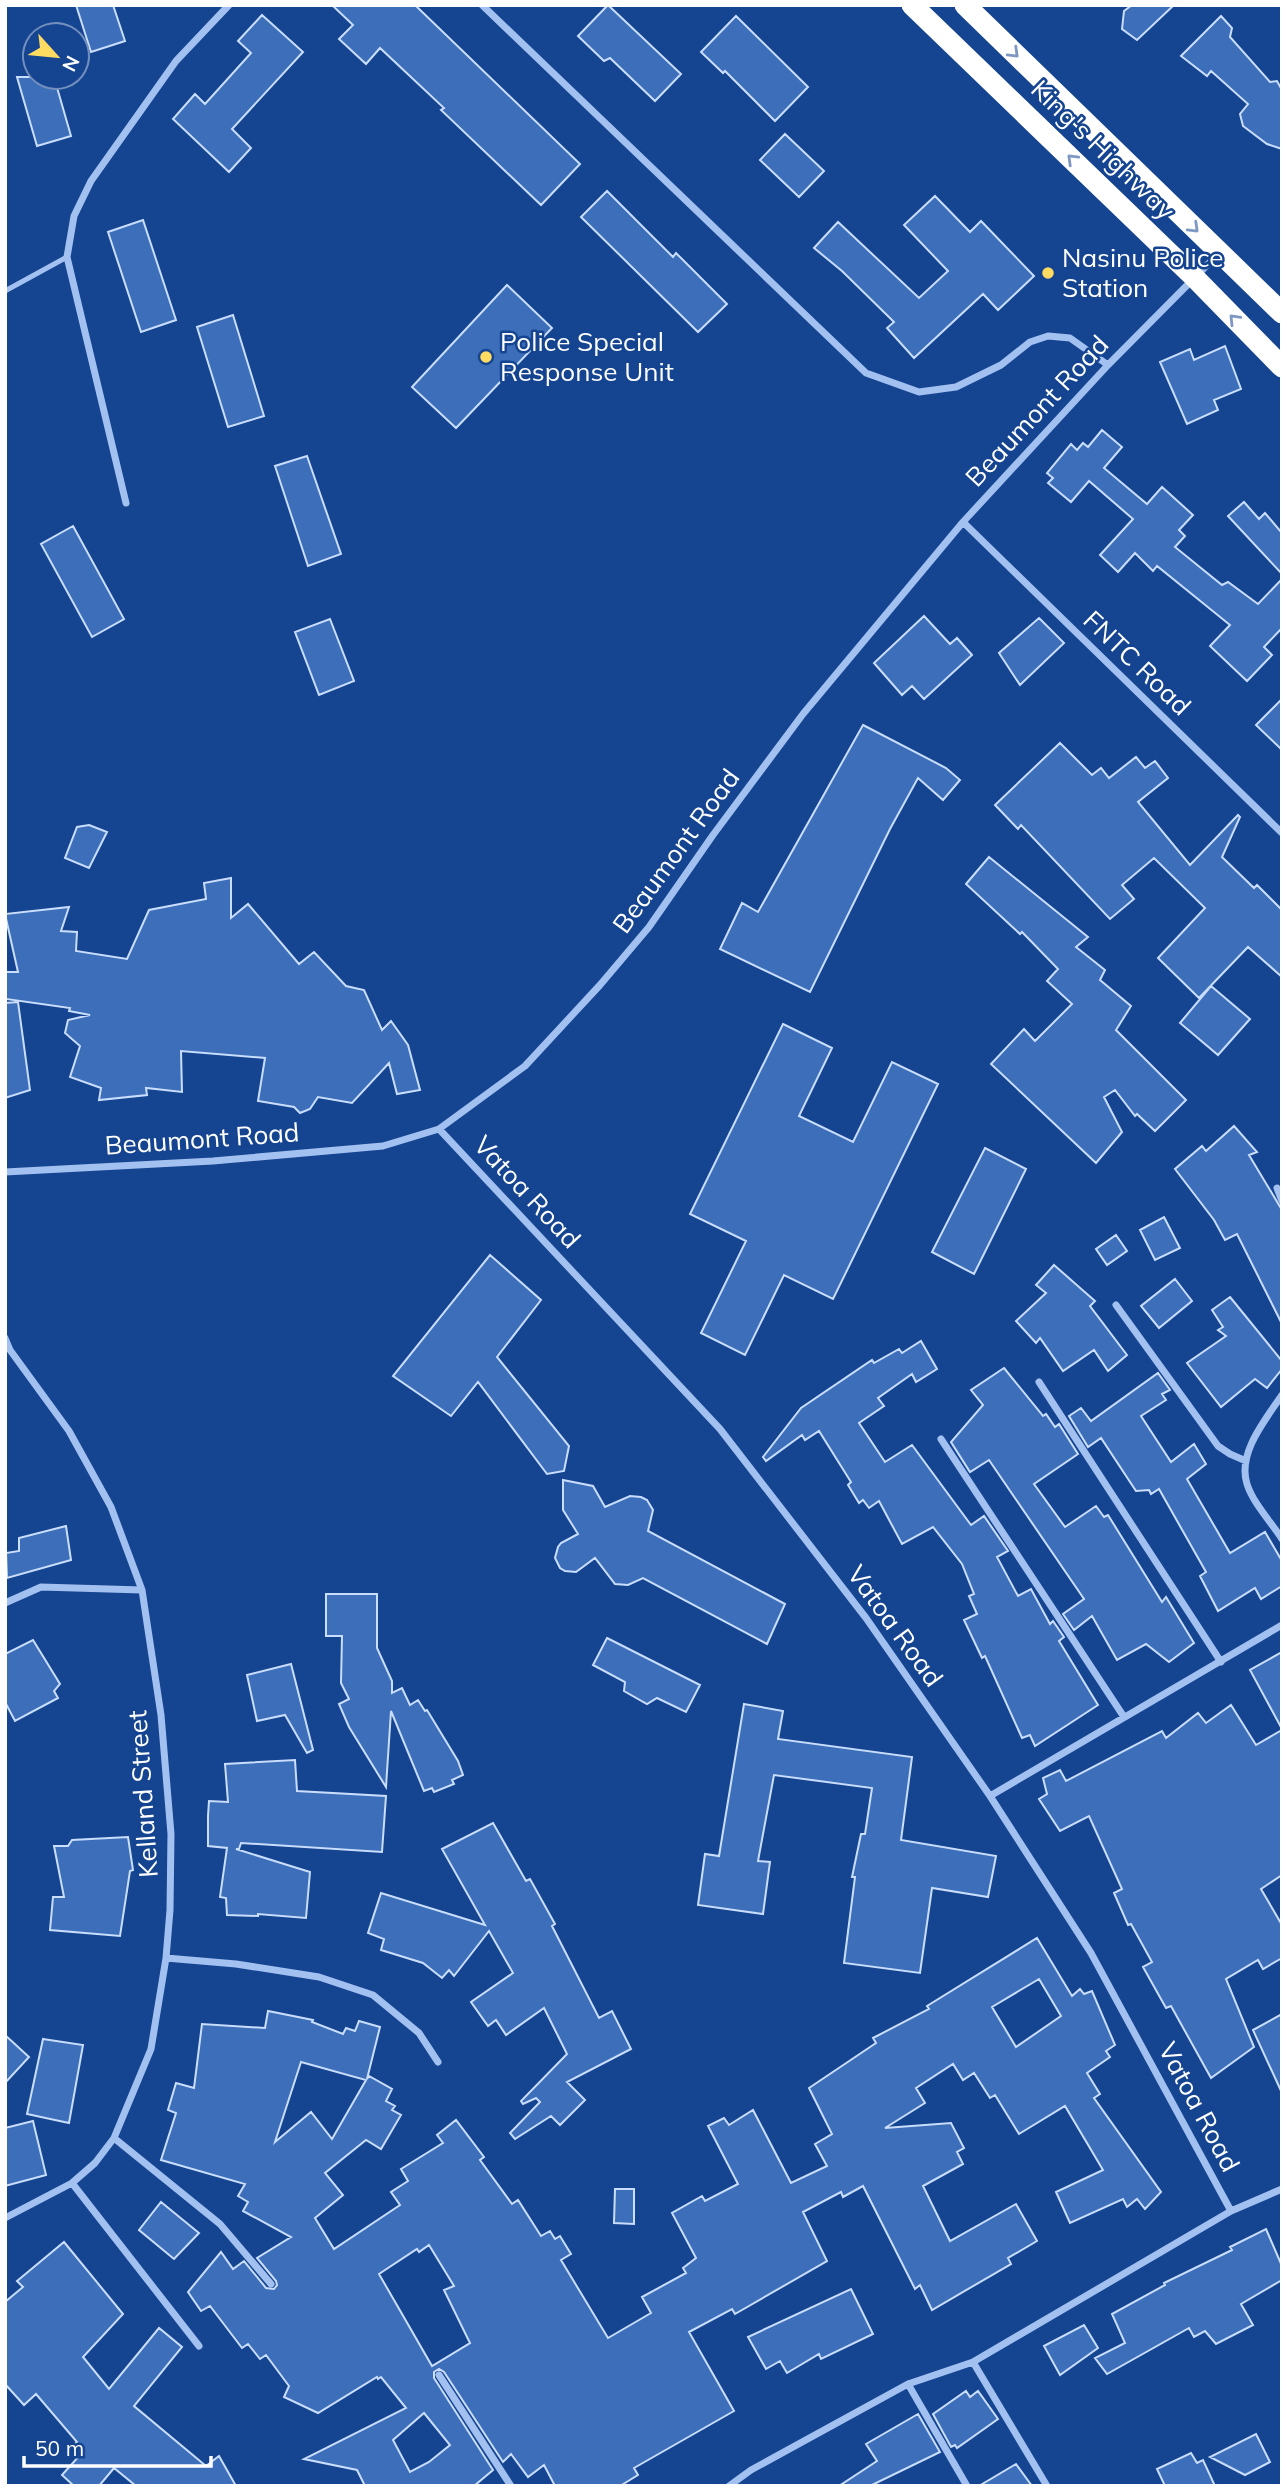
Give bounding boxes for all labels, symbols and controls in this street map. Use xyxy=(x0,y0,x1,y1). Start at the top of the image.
north arrow xyxy=(21,21,91,91)
one-way arrow xyxy=(1005,44,1018,57)
text: N xyxy=(57,52,85,76)
street label: King's Highway xyxy=(1024,73,1182,227)
one-way arrow xyxy=(1067,155,1080,168)
one-way arrow xyxy=(1186,220,1199,233)
place label: Nasinu Police Station xyxy=(1062,241,1223,304)
marker: Nasinu Police Station xyxy=(1040,265,1056,281)
one-way arrow xyxy=(1230,314,1243,327)
place label: Police Special Response Unit xyxy=(500,325,674,388)
street label: Beaumont Road xyxy=(958,328,1115,493)
marker: Police Special Response Unit xyxy=(478,349,494,365)
street label: FNTC Road xyxy=(1077,603,1198,722)
street label: Beaumont Road xyxy=(605,762,746,939)
street label: Beaumont Road xyxy=(104,1115,300,1162)
street label: Vatoa Road xyxy=(467,1128,588,1255)
street label: Vatoa Road xyxy=(840,1558,951,1693)
street label: Kelland Street xyxy=(120,1709,165,1879)
street label: Vatoa Road xyxy=(1151,2036,1247,2177)
scale bar xyxy=(24,2424,212,2468)
text: 50 m xyxy=(35,2435,84,2461)

